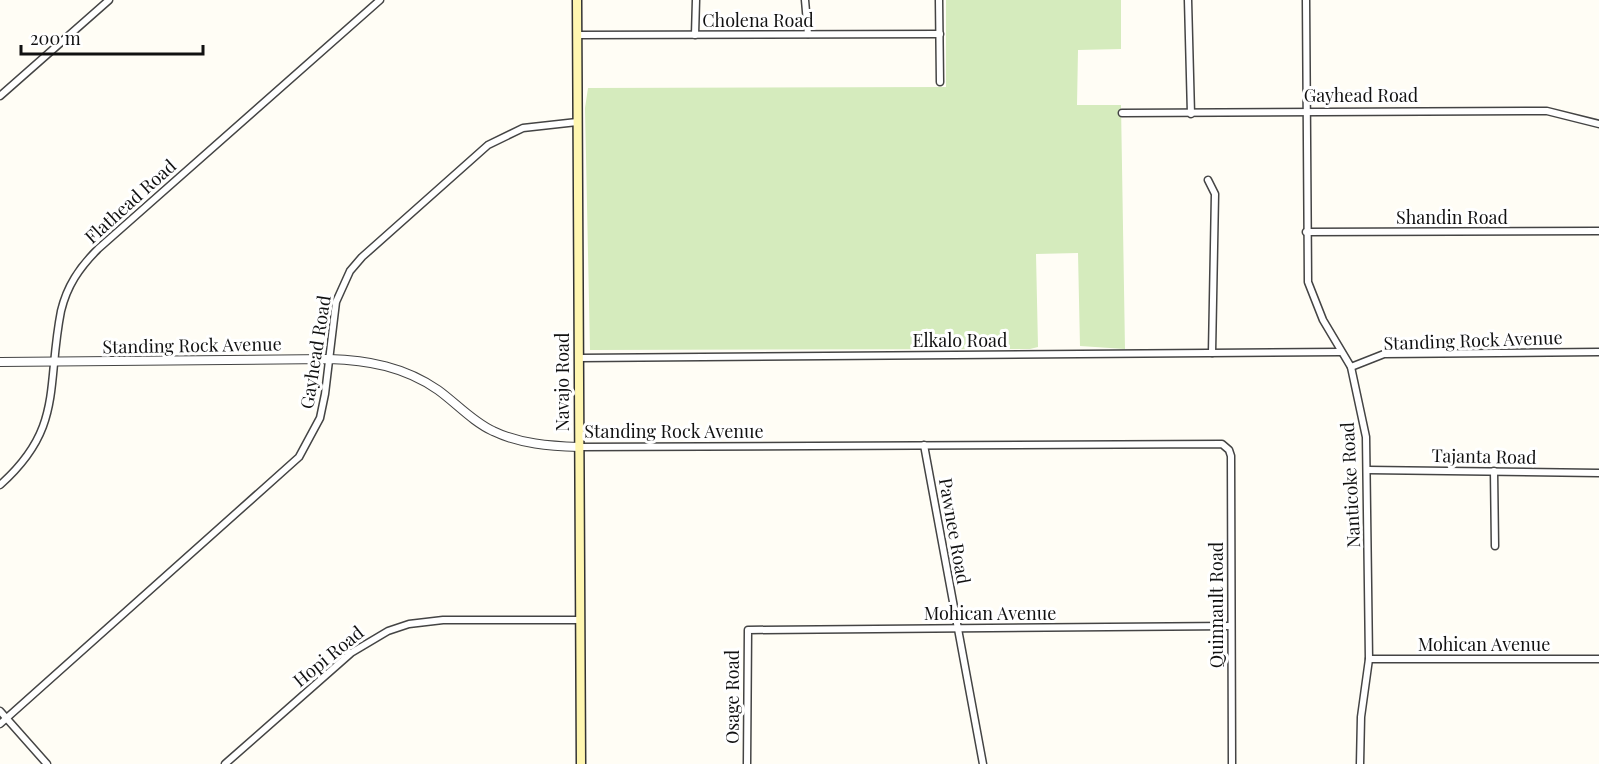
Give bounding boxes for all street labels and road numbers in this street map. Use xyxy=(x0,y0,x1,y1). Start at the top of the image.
street label: Cholena Road xyxy=(702,8,814,32)
street label: Gayhead Road xyxy=(1304,83,1419,107)
street label: Flathead Road xyxy=(79,153,181,248)
street label: Shandin Road xyxy=(1396,205,1508,229)
street label: Gayhead Road xyxy=(294,293,336,410)
street label: Standing Rock Avenue xyxy=(1383,325,1563,355)
street label: Elkalo Road xyxy=(912,328,1008,352)
street label: Standing Rock Avenue xyxy=(102,331,282,359)
street label: Navajo Road xyxy=(550,332,574,431)
street label: Standing Rock Avenue xyxy=(584,419,764,443)
street label: Nanticoke Road xyxy=(1335,421,1365,549)
street label: Tajanta Road xyxy=(1431,443,1537,469)
street label: Pawnee Road xyxy=(934,476,976,587)
street label: Quinnault Road xyxy=(1204,541,1228,668)
street label: Mohican Avenue xyxy=(924,601,1056,625)
street label: Hopi Road xyxy=(288,620,369,692)
street label: Mohican Avenue xyxy=(1418,632,1550,656)
street label: Osage Road xyxy=(720,649,744,744)

